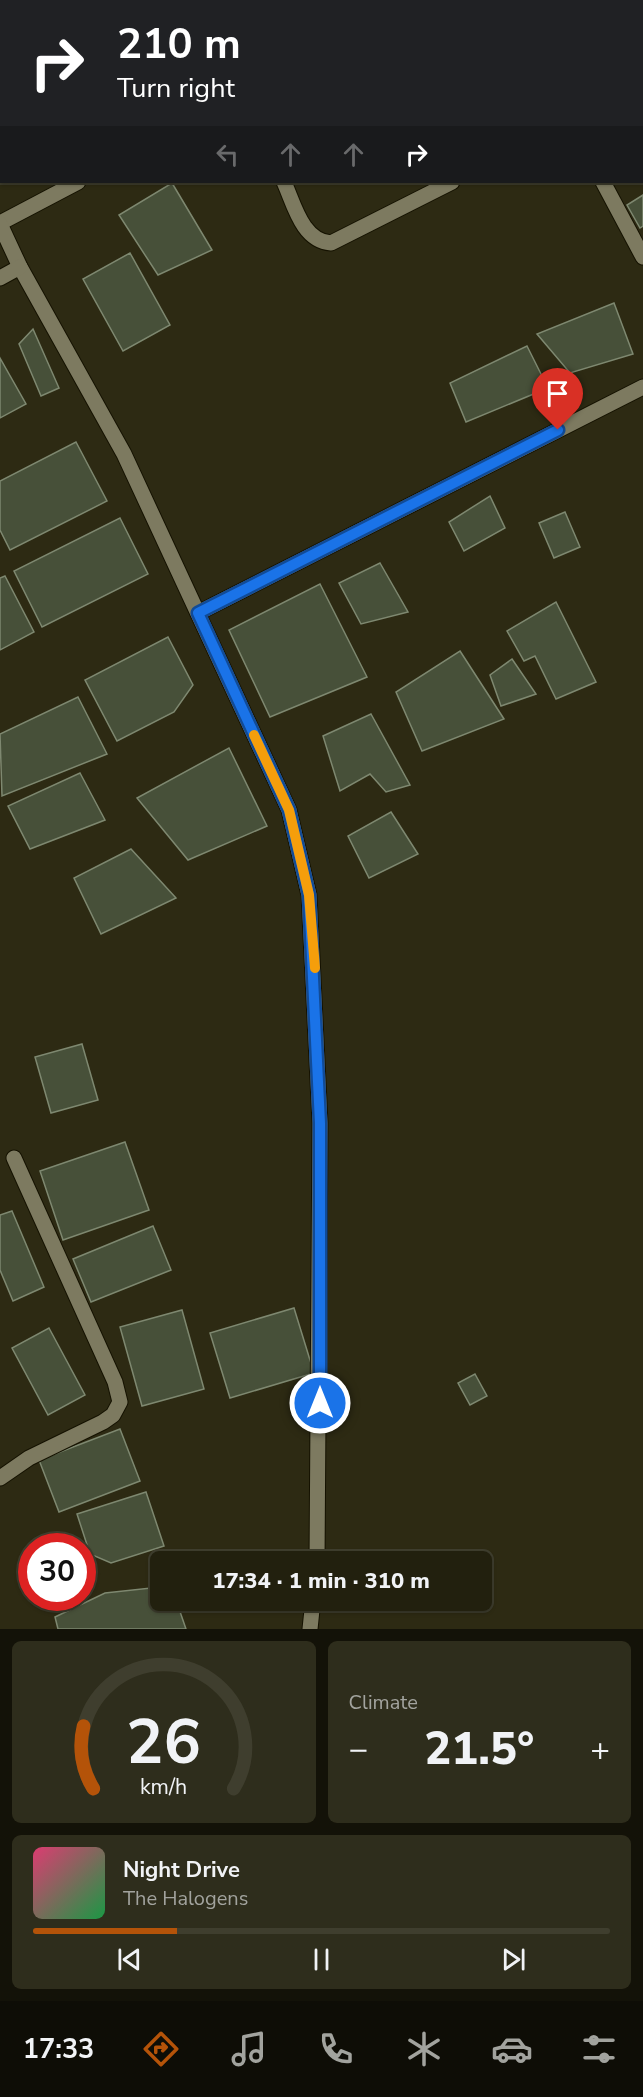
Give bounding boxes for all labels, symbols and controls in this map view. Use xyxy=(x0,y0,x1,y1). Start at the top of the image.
text: 210 m xyxy=(117,16,241,73)
icon: right xyxy=(18,24,96,102)
text: Turn right xyxy=(117,70,235,107)
icon: left xyxy=(211,138,244,171)
icon: ahead xyxy=(274,138,307,171)
icon: ahead xyxy=(337,138,370,171)
icon: right xyxy=(400,138,433,171)
pin xyxy=(532,368,583,430)
icon: arrive xyxy=(541,377,574,410)
position arrow xyxy=(288,1371,352,1435)
speed limit sign: 30 xyxy=(18,1533,96,1611)
text: 17:34 · 1 min · 310 m xyxy=(212,1566,430,1596)
text: Climate xyxy=(349,1689,418,1716)
text: 26 xyxy=(126,1700,201,1785)
text: 21.5° xyxy=(424,1719,534,1780)
text: − xyxy=(349,1727,368,1772)
text: + xyxy=(590,1727,610,1772)
text: km/h xyxy=(140,1772,187,1802)
text: Night Drive xyxy=(123,1855,240,1885)
text: The Halogens xyxy=(123,1885,248,1912)
icon: previous xyxy=(113,1943,146,1976)
icon: pause xyxy=(305,1943,338,1976)
icon: next xyxy=(497,1943,530,1976)
icon: directions xyxy=(140,2028,182,2070)
icon: music xyxy=(228,2028,270,2070)
icon: phone xyxy=(315,2028,357,2070)
icon: climate xyxy=(403,2028,445,2070)
icon: car xyxy=(491,2028,533,2070)
icon: filters xyxy=(578,2028,620,2070)
text: 17:33 xyxy=(23,2031,94,2068)

